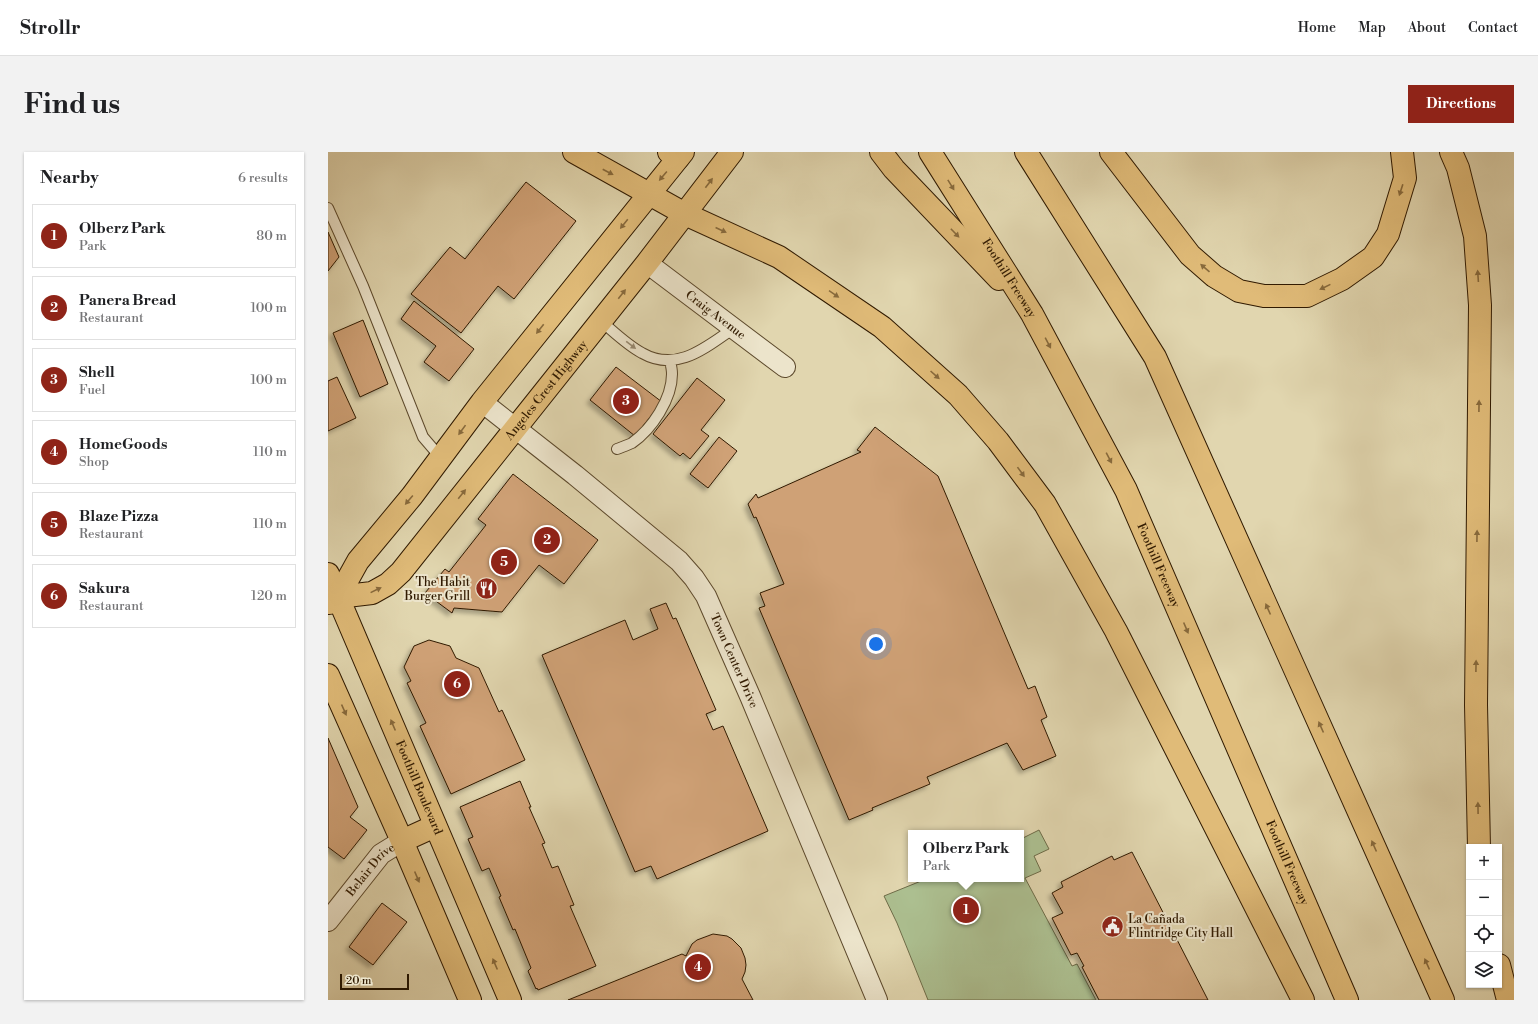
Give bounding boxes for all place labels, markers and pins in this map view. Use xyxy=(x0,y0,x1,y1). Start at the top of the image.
pin: 3 xyxy=(613,386,639,416)
pin: 2 xyxy=(534,525,560,555)
pin: 5 xyxy=(491,547,517,577)
place label: The Habit Burger Grill xyxy=(404,575,471,604)
restaurant icon: The Habit Burger Grill xyxy=(473,576,499,602)
pin: 6 xyxy=(444,669,470,699)
pin: 1 xyxy=(953,895,979,925)
place label: La Cañada Flintridge City Hall xyxy=(1128,912,1233,941)
public building icon: La Cañada Flintridge City Hall xyxy=(1100,913,1126,939)
pin: 4 xyxy=(685,952,711,982)

